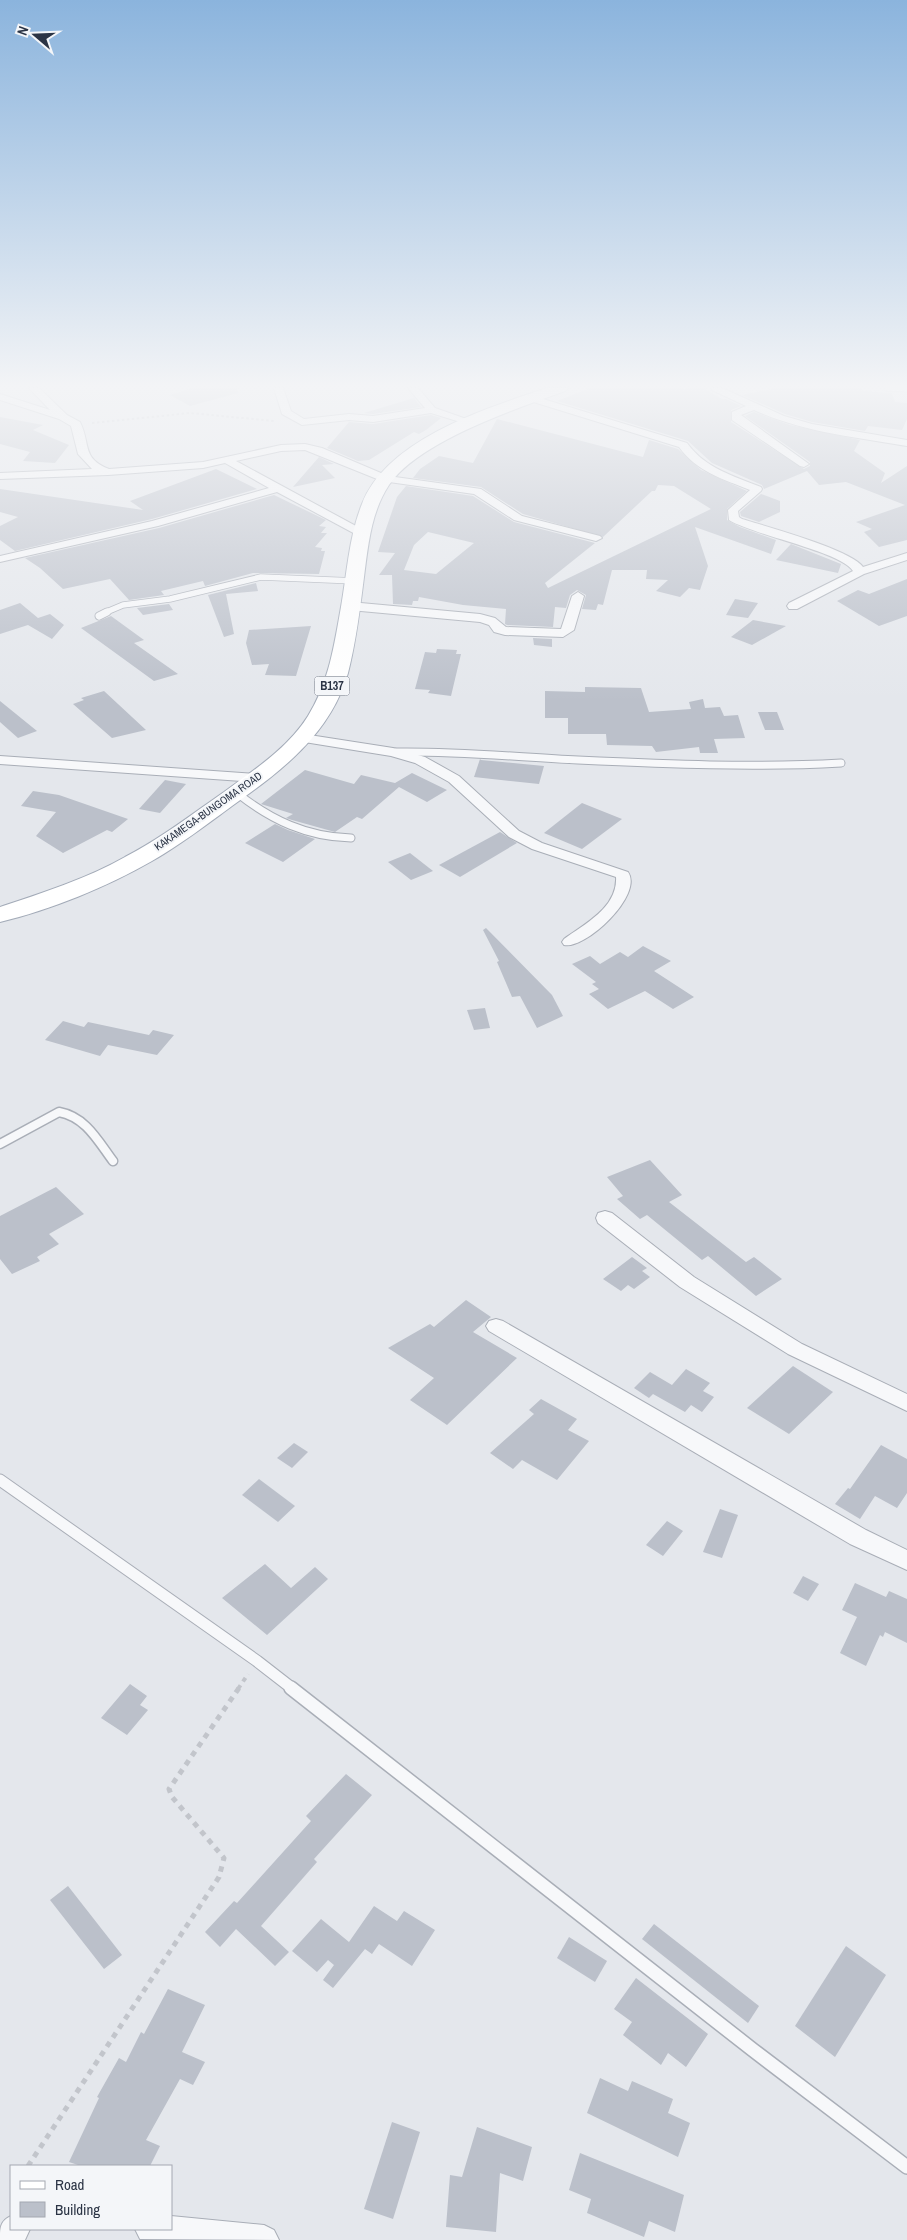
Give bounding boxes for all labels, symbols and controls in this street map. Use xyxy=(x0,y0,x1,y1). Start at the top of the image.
north arrow xyxy=(10,10,60,60)
text: N xyxy=(13,24,33,38)
road number: B137 xyxy=(314,676,350,696)
street label: KAKAMEGA-BUNGOMA ROAD xyxy=(151,768,265,854)
legend xyxy=(10,2165,172,2230)
text: Road xyxy=(55,2174,84,2195)
text: Building xyxy=(55,2199,100,2220)

